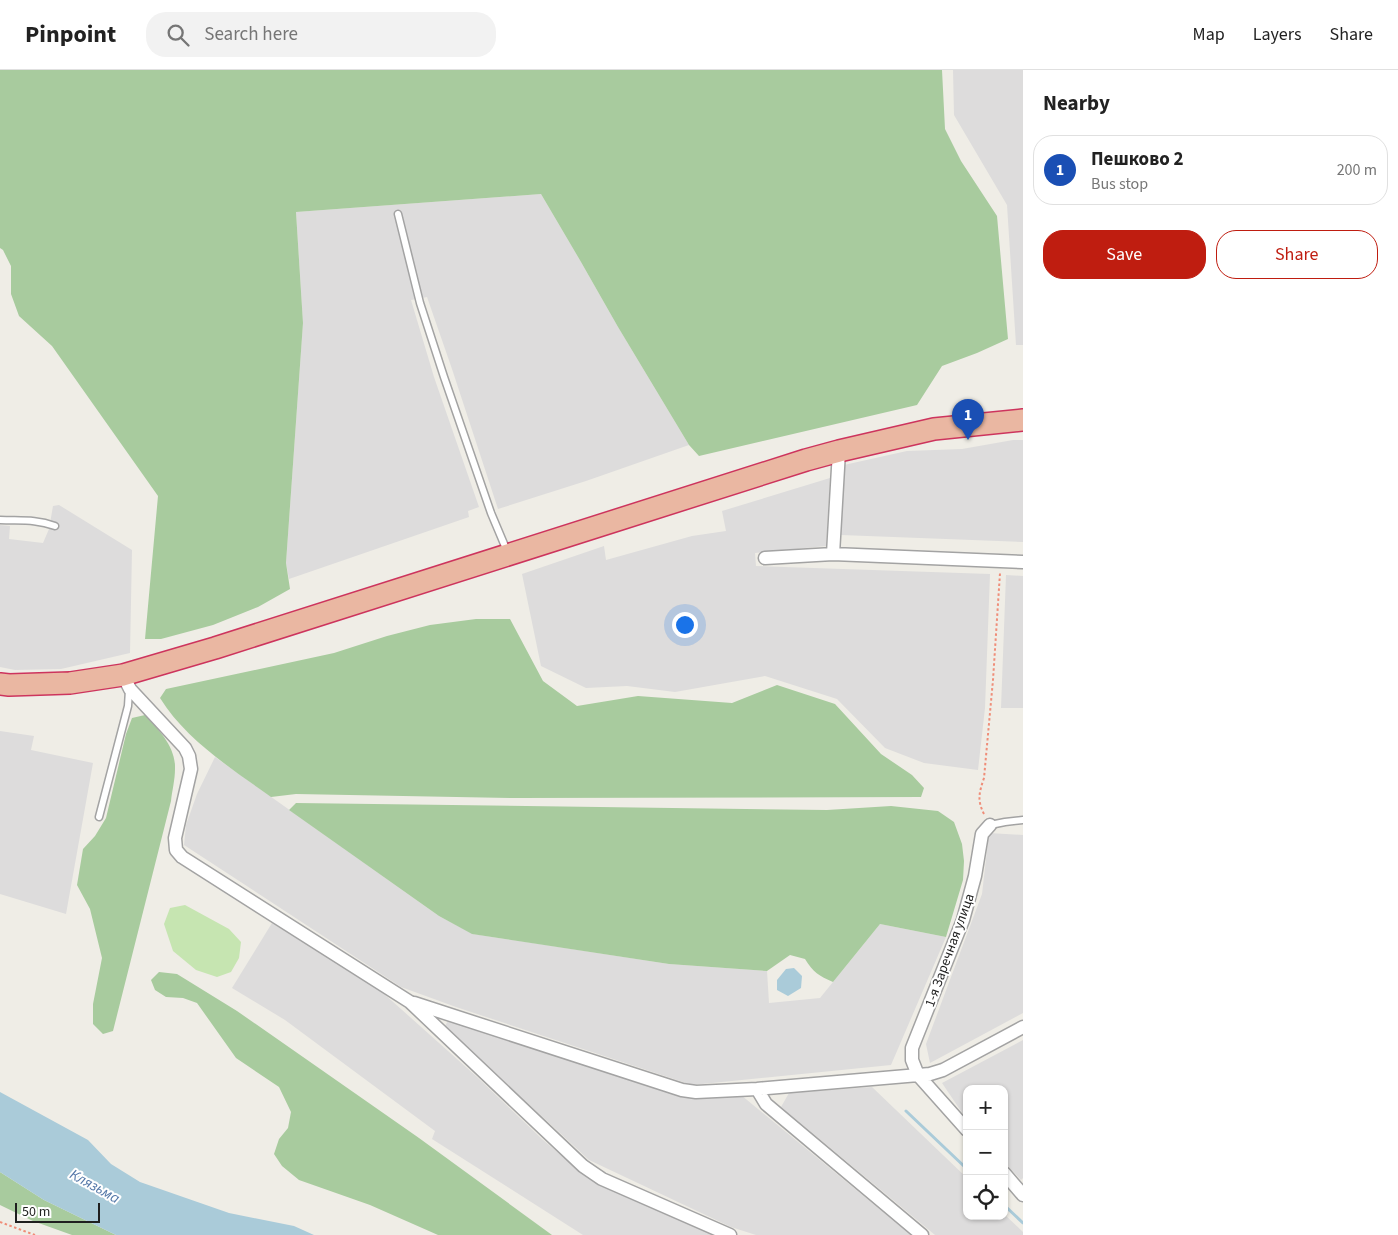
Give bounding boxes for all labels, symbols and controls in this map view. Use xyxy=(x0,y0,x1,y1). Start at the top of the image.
search box xyxy=(146,12,496,57)
text: Pinpoint xyxy=(25,17,116,52)
icon: search xyxy=(164,21,192,49)
text: Search here xyxy=(204,21,298,48)
text: Map xyxy=(1193,22,1225,47)
text: Layers xyxy=(1253,22,1302,47)
text: Share xyxy=(1330,22,1373,47)
text: Nearby xyxy=(1043,88,1110,118)
text: Пешково 2 xyxy=(1091,146,1184,173)
text: 1 xyxy=(1056,159,1064,181)
text: 200 m xyxy=(1337,159,1377,181)
text: Bus stop xyxy=(1091,173,1148,195)
button: Save xyxy=(1043,230,1206,279)
button: Share xyxy=(1216,230,1378,279)
pin: 1 xyxy=(952,399,984,440)
your location xyxy=(672,612,698,638)
street label: 1-я Заречная улица xyxy=(920,891,980,1010)
map controls xyxy=(963,1085,1008,1220)
button: + xyxy=(963,1085,1008,1130)
button: − xyxy=(963,1130,1008,1175)
water label: Клязьма xyxy=(66,1164,124,1209)
button: locate xyxy=(963,1175,1008,1220)
scale bar xyxy=(15,1200,100,1223)
text: 50 m xyxy=(22,1202,50,1222)

